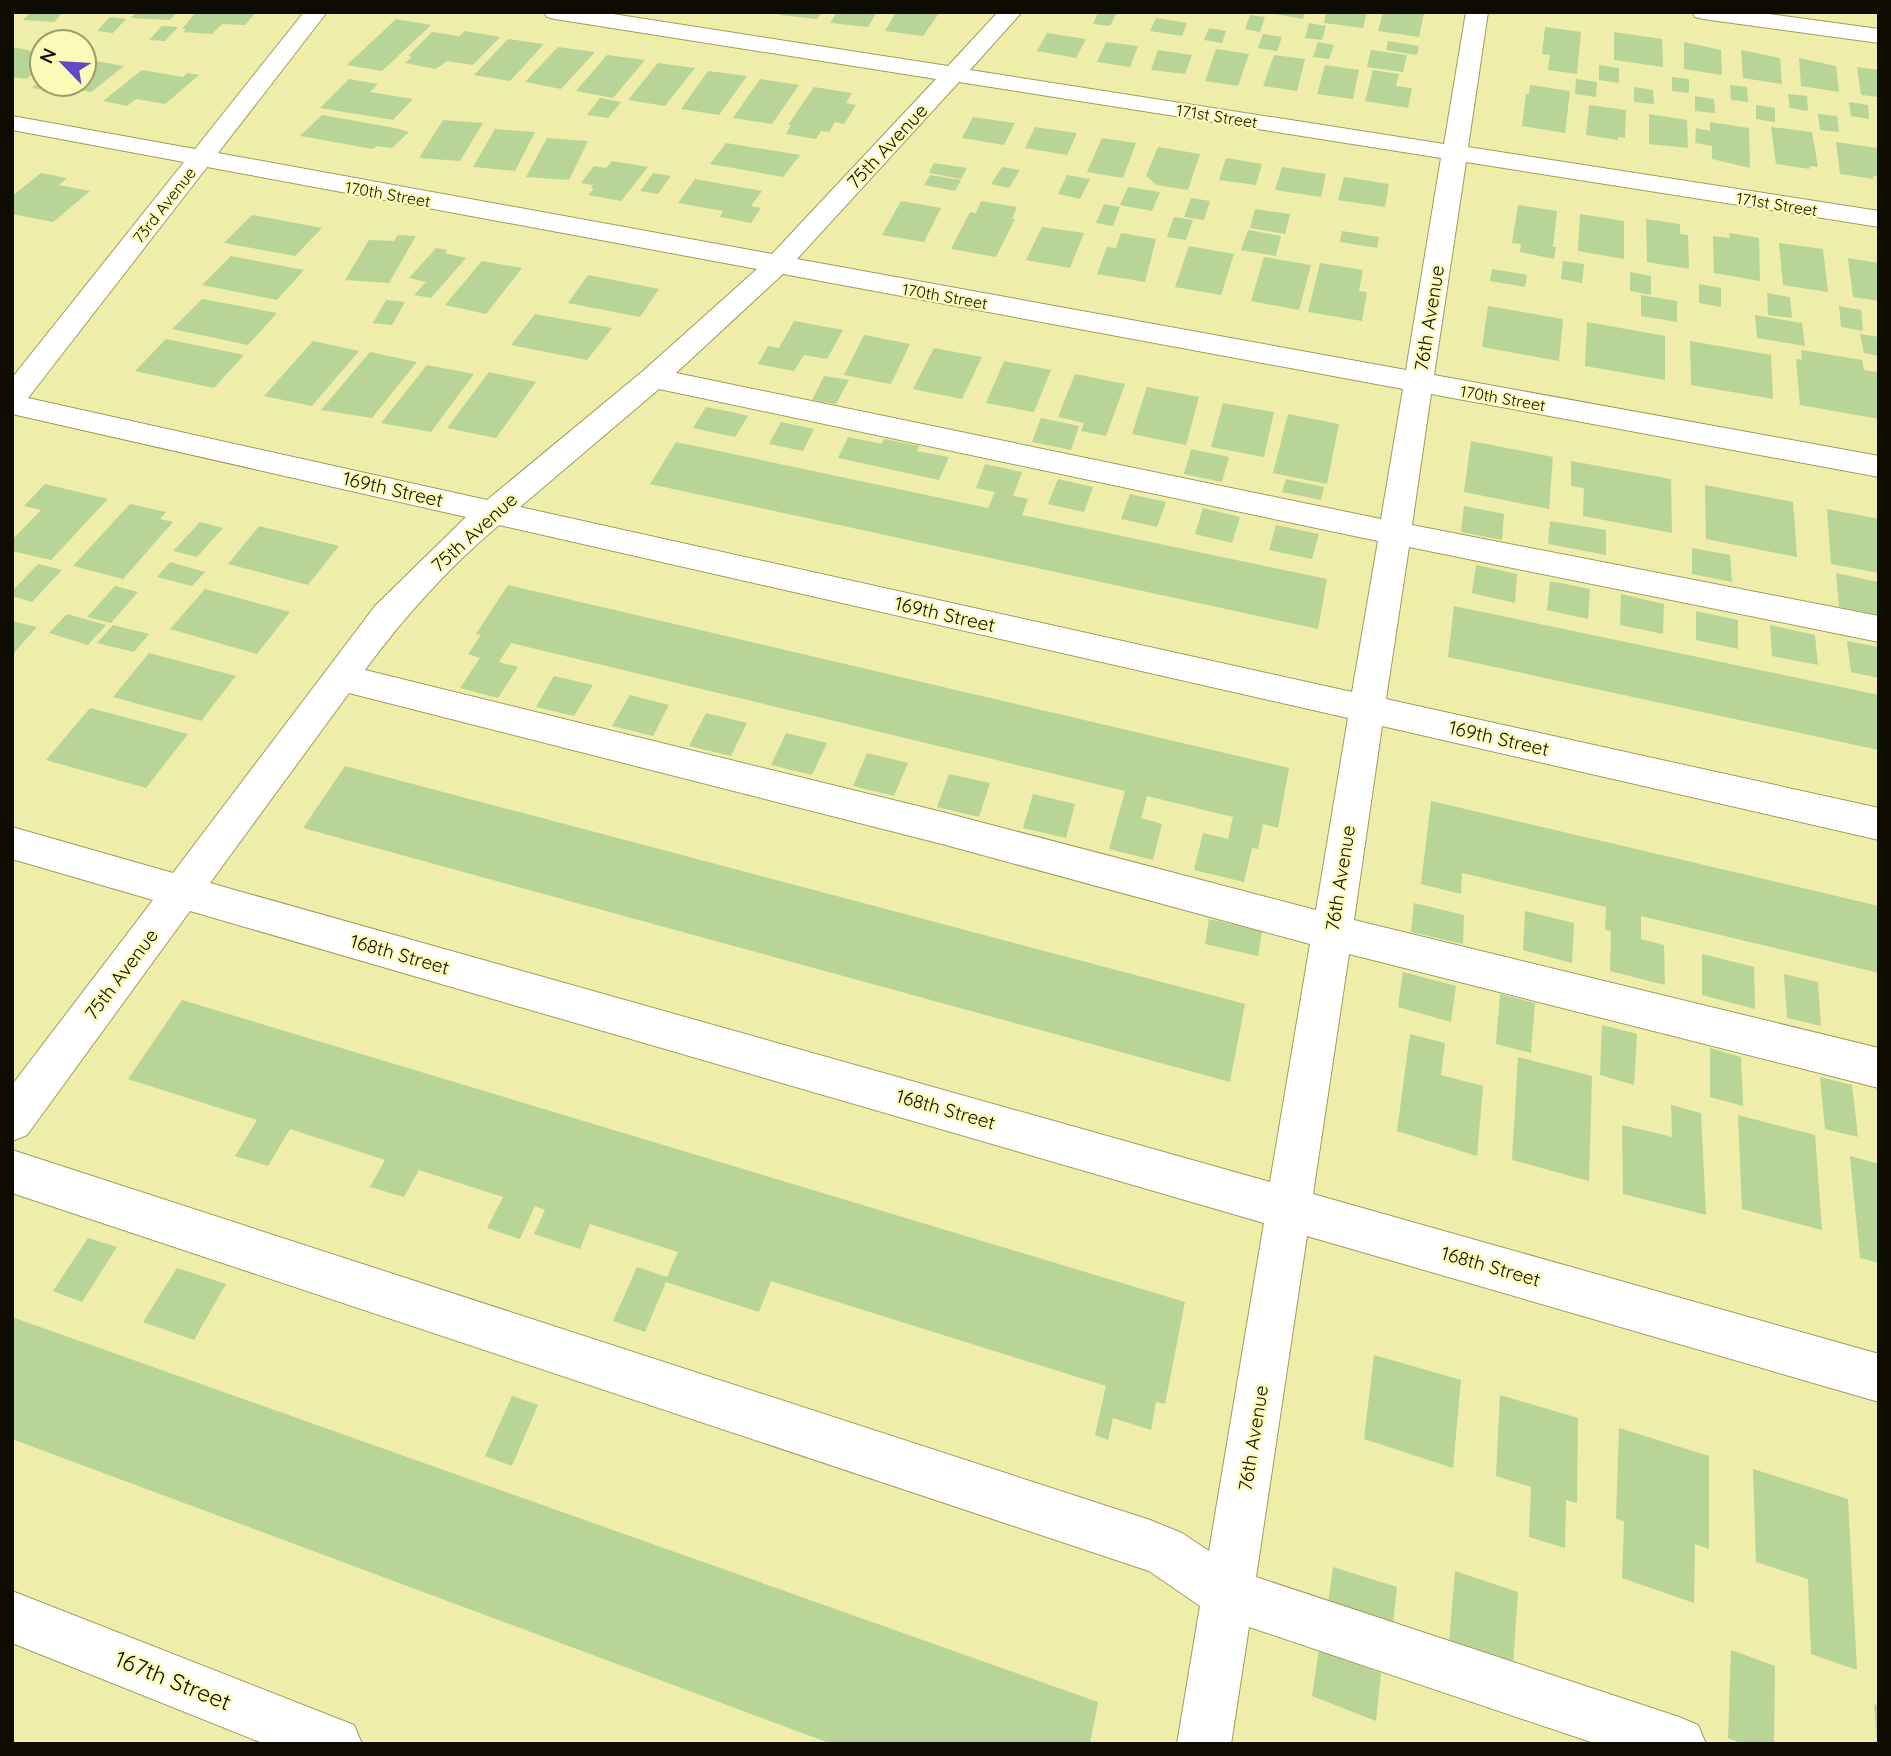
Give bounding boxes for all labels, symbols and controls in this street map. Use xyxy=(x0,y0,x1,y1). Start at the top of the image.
north arrow xyxy=(28,28,98,98)
text: N xyxy=(34,44,61,67)
street label: 75th Avenue xyxy=(842,99,932,193)
street label: 171st Street xyxy=(1175,100,1259,132)
street label: 73rd Avenue xyxy=(128,163,200,247)
street label: 170th Street xyxy=(344,177,432,211)
street label: 171st Street xyxy=(1735,188,1819,220)
street label: 76th Avenue xyxy=(1409,263,1449,373)
street label: 170th Street xyxy=(901,279,989,313)
street label: 170th Street xyxy=(1459,381,1547,415)
street label: 169th Street xyxy=(341,466,445,512)
street label: 75th Avenue xyxy=(426,487,522,577)
street label: 169th Street xyxy=(893,591,997,637)
street label: 169th Street xyxy=(1447,715,1551,761)
street label: 76th Avenue xyxy=(1320,823,1360,933)
street label: 75th Avenue xyxy=(79,924,163,1024)
street label: 168th Street xyxy=(348,928,452,980)
street label: 168th Street xyxy=(894,1083,998,1135)
street label: 168th Street xyxy=(1439,1240,1543,1292)
street label: 76th Avenue xyxy=(1233,1383,1273,1493)
street label: 167th Street xyxy=(111,1644,235,1716)

